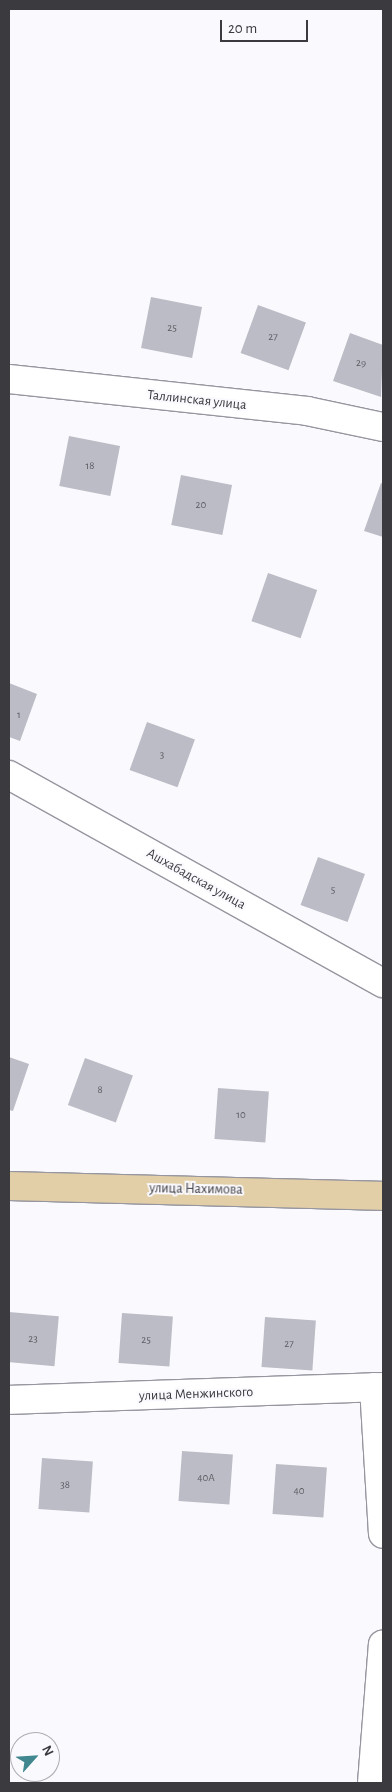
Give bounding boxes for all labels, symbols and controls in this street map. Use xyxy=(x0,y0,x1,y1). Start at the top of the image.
scale bar xyxy=(222,10,310,42)
text: 20 m xyxy=(228,21,257,36)
house number: 25 xyxy=(167,321,177,335)
house number: 27 xyxy=(268,330,278,344)
house number: 29 xyxy=(356,356,366,370)
street label: Таллинская улица xyxy=(146,386,248,414)
house number: 18 xyxy=(86,459,94,473)
house number: 20 xyxy=(196,498,206,512)
house number: 1 xyxy=(17,708,21,722)
house number: 3 xyxy=(160,748,164,762)
street label: Ашхабадская улица xyxy=(144,845,248,913)
house number: 5 xyxy=(331,883,335,897)
house number: 8 xyxy=(97,1083,103,1097)
house number: 10 xyxy=(236,1108,246,1122)
street label: улица Нахимова xyxy=(149,1180,243,1198)
house number: 23 xyxy=(28,1332,38,1346)
house number: 25 xyxy=(141,1333,151,1347)
house number: 27 xyxy=(284,1337,294,1351)
street label: улица Менжинского xyxy=(139,1384,253,1404)
house number: 40А xyxy=(197,1471,215,1485)
house number: 38 xyxy=(60,1478,70,1492)
house number: 40 xyxy=(293,1484,305,1498)
north arrow xyxy=(10,1732,60,1782)
text: N xyxy=(39,1743,56,1758)

